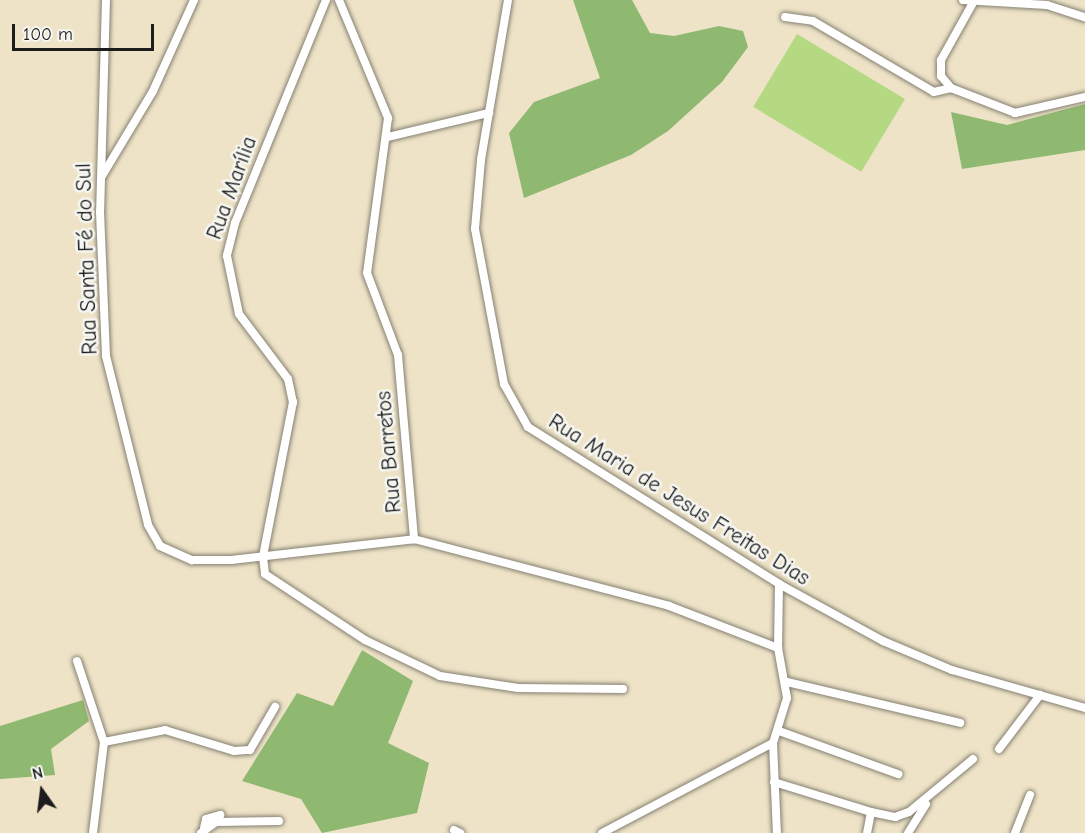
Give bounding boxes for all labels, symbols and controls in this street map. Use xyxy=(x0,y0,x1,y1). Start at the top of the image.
scale bar xyxy=(15,12,158,50)
text: 100 m xyxy=(23,24,73,45)
street label: Rua Marília xyxy=(201,133,263,243)
street label: Rua Santa Fé do Sul xyxy=(70,163,104,355)
street label: Rua Barretos xyxy=(371,390,407,514)
street label: Rua Maria de Jesus Freitas Dias xyxy=(543,408,815,592)
north arrow xyxy=(12,761,72,821)
text: N xyxy=(30,764,45,784)

